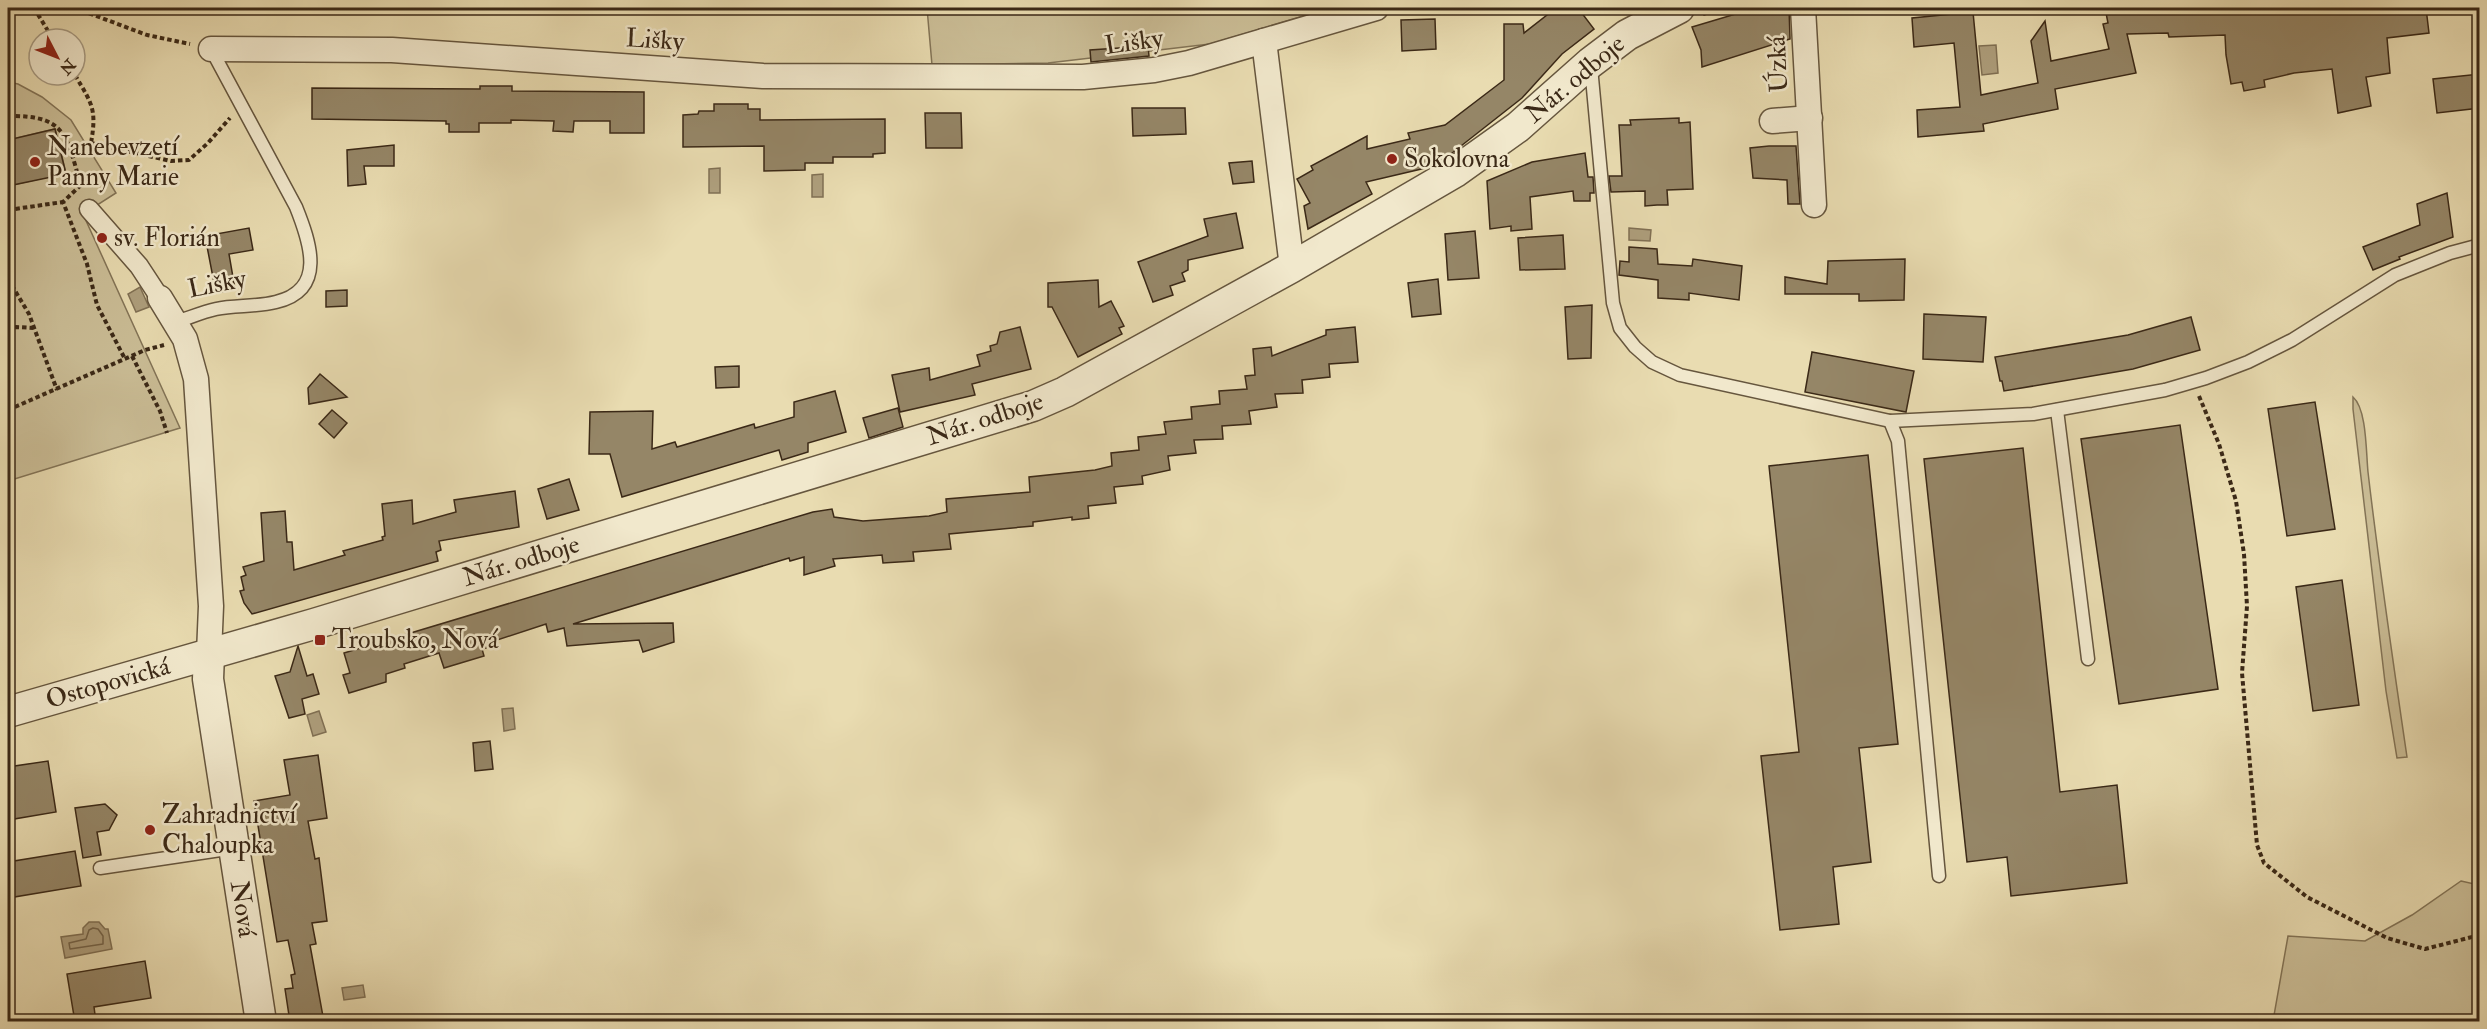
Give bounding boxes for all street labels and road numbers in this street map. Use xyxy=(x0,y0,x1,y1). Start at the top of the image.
street label: Lišky xyxy=(625,22,686,58)
street label: Lišky xyxy=(1103,22,1166,62)
street label: Nár. odboje xyxy=(1519,28,1632,130)
street label: Úzká xyxy=(1759,35,1795,93)
street label: Lišky xyxy=(185,263,249,305)
street label: Nár. odboje xyxy=(923,385,1047,453)
street label: Nár. odboje xyxy=(459,528,583,594)
street label: Ostopovická xyxy=(42,650,174,717)
street label: Nová xyxy=(223,878,263,940)

